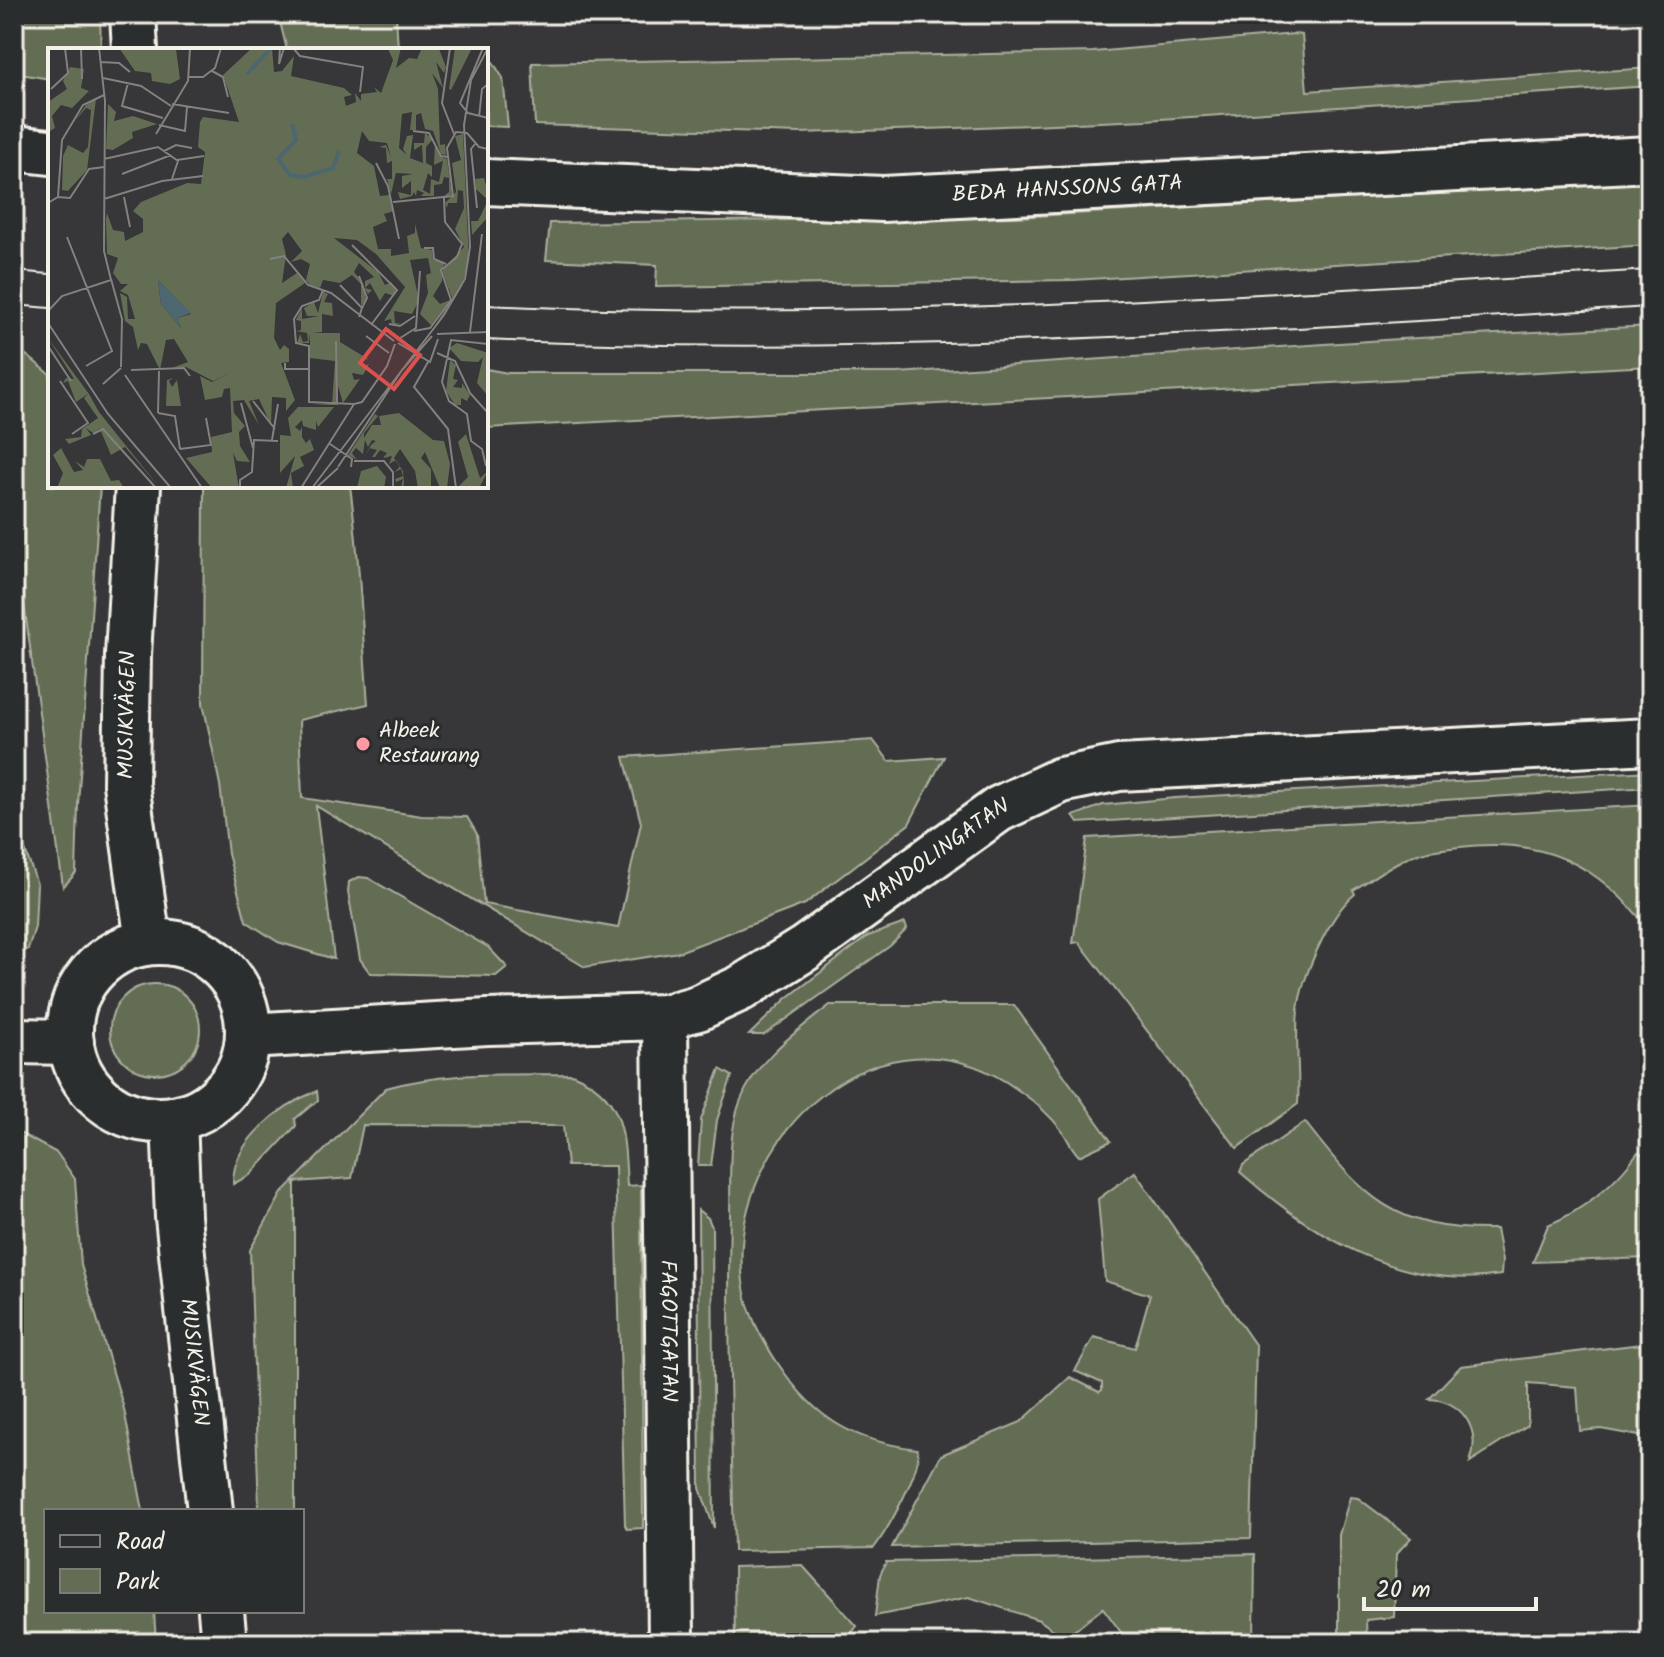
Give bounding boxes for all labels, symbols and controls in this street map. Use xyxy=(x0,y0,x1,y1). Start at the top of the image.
inset map xyxy=(48,48,488,488)
street label: BEDA HANSSONS GATA xyxy=(951,166,1183,213)
street label: MUSIKVÄGEN xyxy=(109,650,147,779)
place label: Albeek Restaurang xyxy=(379,714,480,774)
marker: Albeek Restaurang xyxy=(354,735,372,753)
street label: MANDOLINGATAN xyxy=(855,789,1015,919)
street label: FAGOTTGATAN xyxy=(650,1260,686,1402)
street label: MUSIKVÄGEN xyxy=(169,1296,218,1428)
legend xyxy=(44,1509,304,1613)
text: Road xyxy=(116,1523,165,1562)
scale bar xyxy=(1364,1561,1536,1611)
text: Park xyxy=(116,1563,160,1602)
text: 20 m xyxy=(1376,1571,1431,1610)

